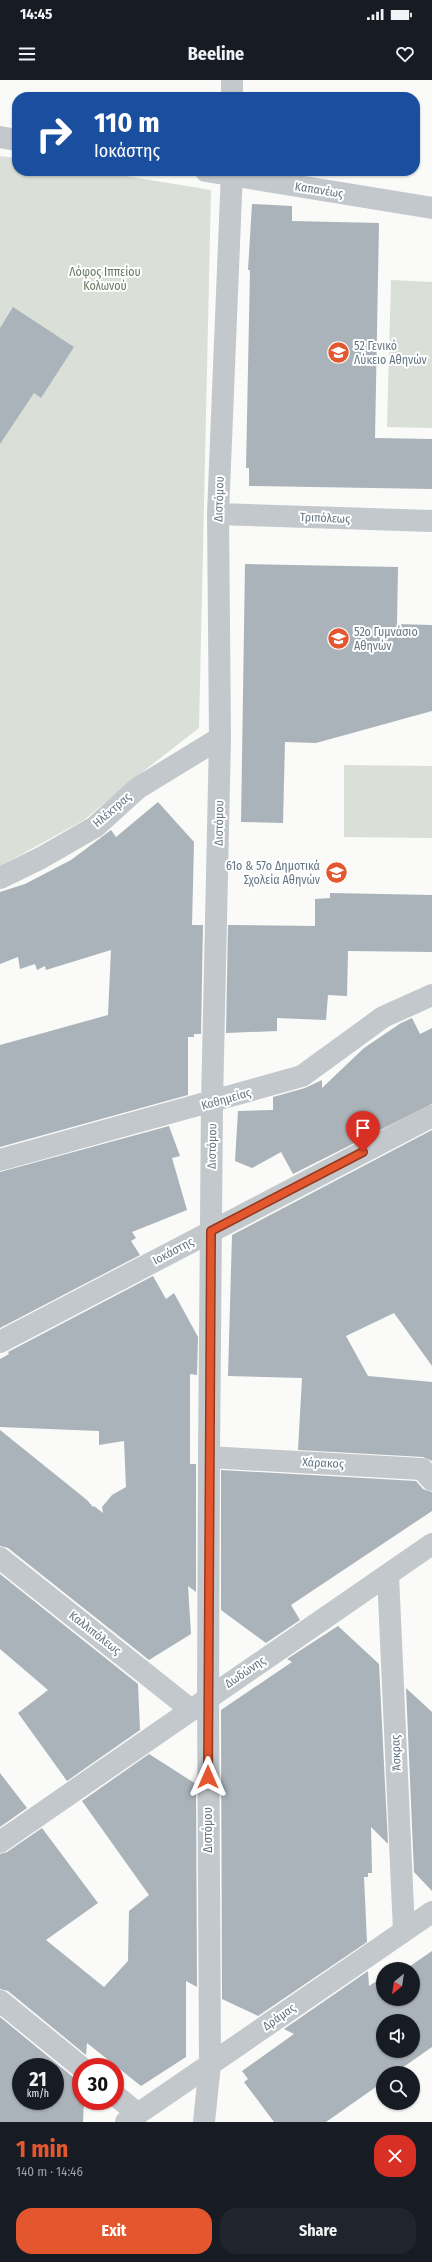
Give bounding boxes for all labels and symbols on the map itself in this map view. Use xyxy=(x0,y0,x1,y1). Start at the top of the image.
street label: Καπανέως xyxy=(294,179,344,201)
park label: Λόφος Ιππείου Κολωνού xyxy=(69,265,141,293)
place label: 52 Γενικό Λύκειο Αθηνών xyxy=(354,339,428,367)
school or university icon: 52 Γενικό Λύκειο Αθηνών xyxy=(325,340,351,366)
street label: Διστόμου xyxy=(211,476,227,522)
street label: Τριπόλεως xyxy=(300,510,350,526)
place label: 52ο Γυμνάσιο Αθηνών xyxy=(354,625,418,653)
school or university icon: 52ο Γυμνάσιο Αθηνών xyxy=(325,626,351,652)
street label: Ηλέκτρας xyxy=(90,790,134,830)
street label: Διστόμου xyxy=(212,800,226,846)
place label: 61ο & 57ο Δημοτικά Σχολεία Αθηνών xyxy=(226,859,321,887)
school or university icon: 61ο & 57ο Δημοτικά Σχολεία Αθηνών xyxy=(323,860,349,886)
street label: Καθημείας xyxy=(200,1085,252,1113)
pin xyxy=(346,1111,380,1152)
street label: Διστόμου xyxy=(205,1123,219,1169)
street label: Ιοκάστης xyxy=(150,1234,196,1268)
street label: Χάρακος xyxy=(302,1455,344,1471)
street label: Καλλιπόλεως xyxy=(66,1608,124,1658)
street label: Δωδώνης xyxy=(222,1653,268,1691)
street label: Άσκρας xyxy=(388,1735,404,1771)
position arrow xyxy=(187,1756,229,1798)
street label: Διστόμου xyxy=(201,1807,215,1853)
north arrow xyxy=(376,1962,420,2006)
street label: Δράμας xyxy=(260,2001,298,2033)
speed limit sign: 30 xyxy=(72,2058,124,2110)

